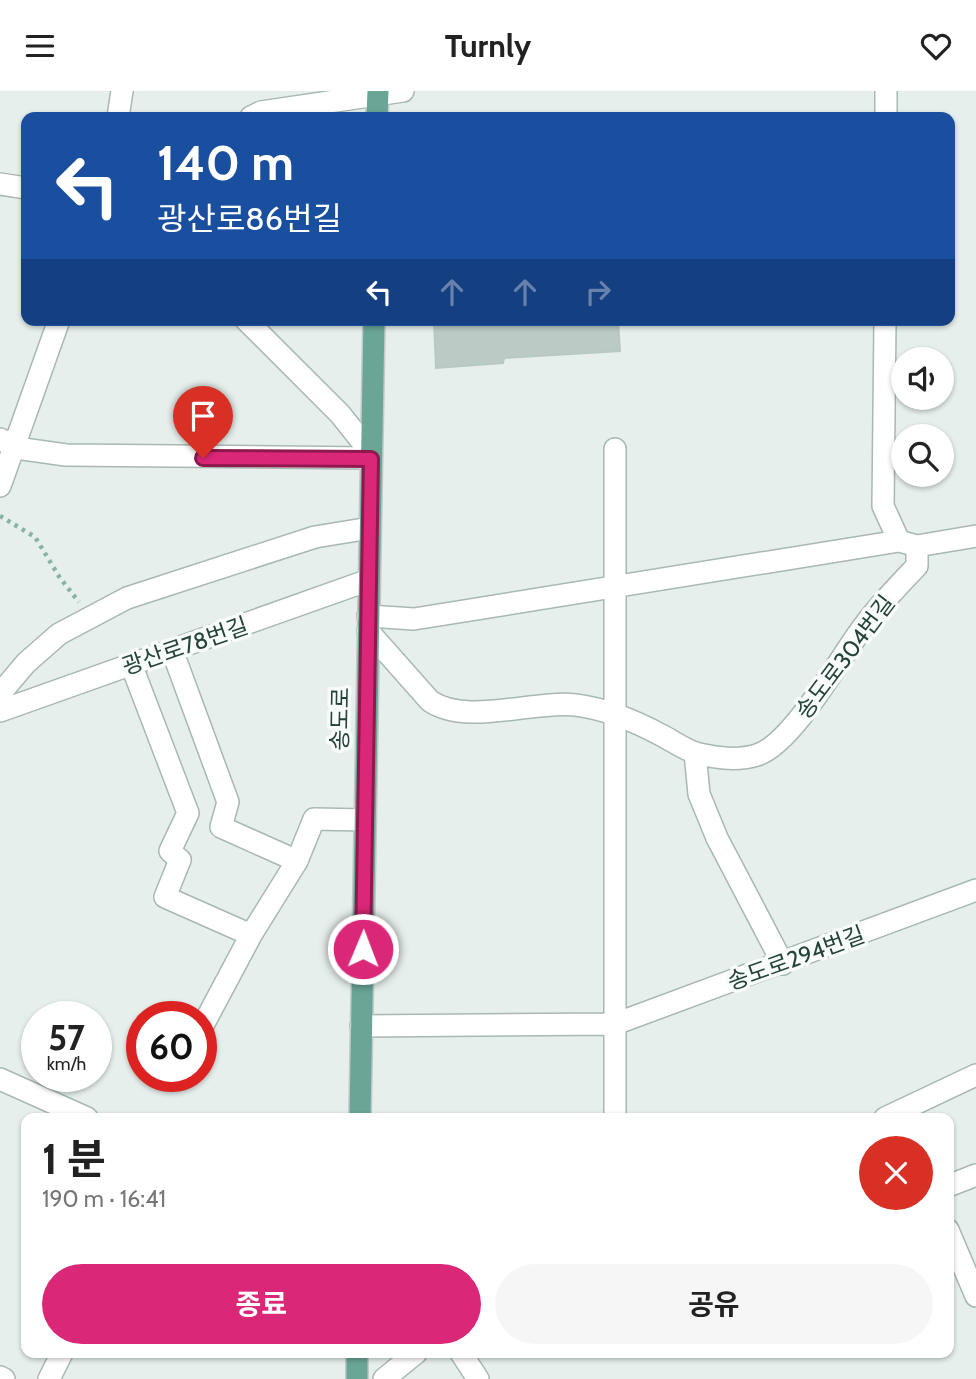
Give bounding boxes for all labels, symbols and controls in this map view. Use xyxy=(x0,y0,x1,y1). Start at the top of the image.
text: Turnly xyxy=(445,26,531,65)
icon: menu xyxy=(21,27,59,65)
icon: heart xyxy=(917,27,955,65)
text: 140 m xyxy=(157,133,294,192)
icon: left xyxy=(42,140,133,231)
text: 광산로86번길 xyxy=(157,199,342,238)
icon: left xyxy=(360,273,398,311)
icon: ahead xyxy=(433,273,471,311)
icon: ahead xyxy=(506,273,544,311)
icon: right xyxy=(579,273,617,311)
map controls xyxy=(891,347,954,487)
button: sound xyxy=(891,347,954,410)
pin xyxy=(173,386,233,458)
icon: arrive xyxy=(184,397,222,435)
button: search xyxy=(891,424,954,487)
street label: 송도로304번길 xyxy=(789,590,901,724)
street label: 광산로78번길 xyxy=(118,611,252,681)
street label: 송도로 xyxy=(325,687,355,751)
position arrow xyxy=(326,912,400,986)
street label: 송도로294번길 xyxy=(723,920,869,996)
speed limit sign: 60 xyxy=(126,1001,217,1092)
text: 57 xyxy=(48,1016,85,1059)
text: km/h xyxy=(47,1053,86,1075)
text: 1 분 xyxy=(42,1133,106,1185)
button: close xyxy=(859,1136,933,1210)
text: 190 m · 16:41 xyxy=(42,1185,166,1213)
button: 종료 xyxy=(42,1264,481,1344)
button: 공유 xyxy=(495,1264,933,1344)

